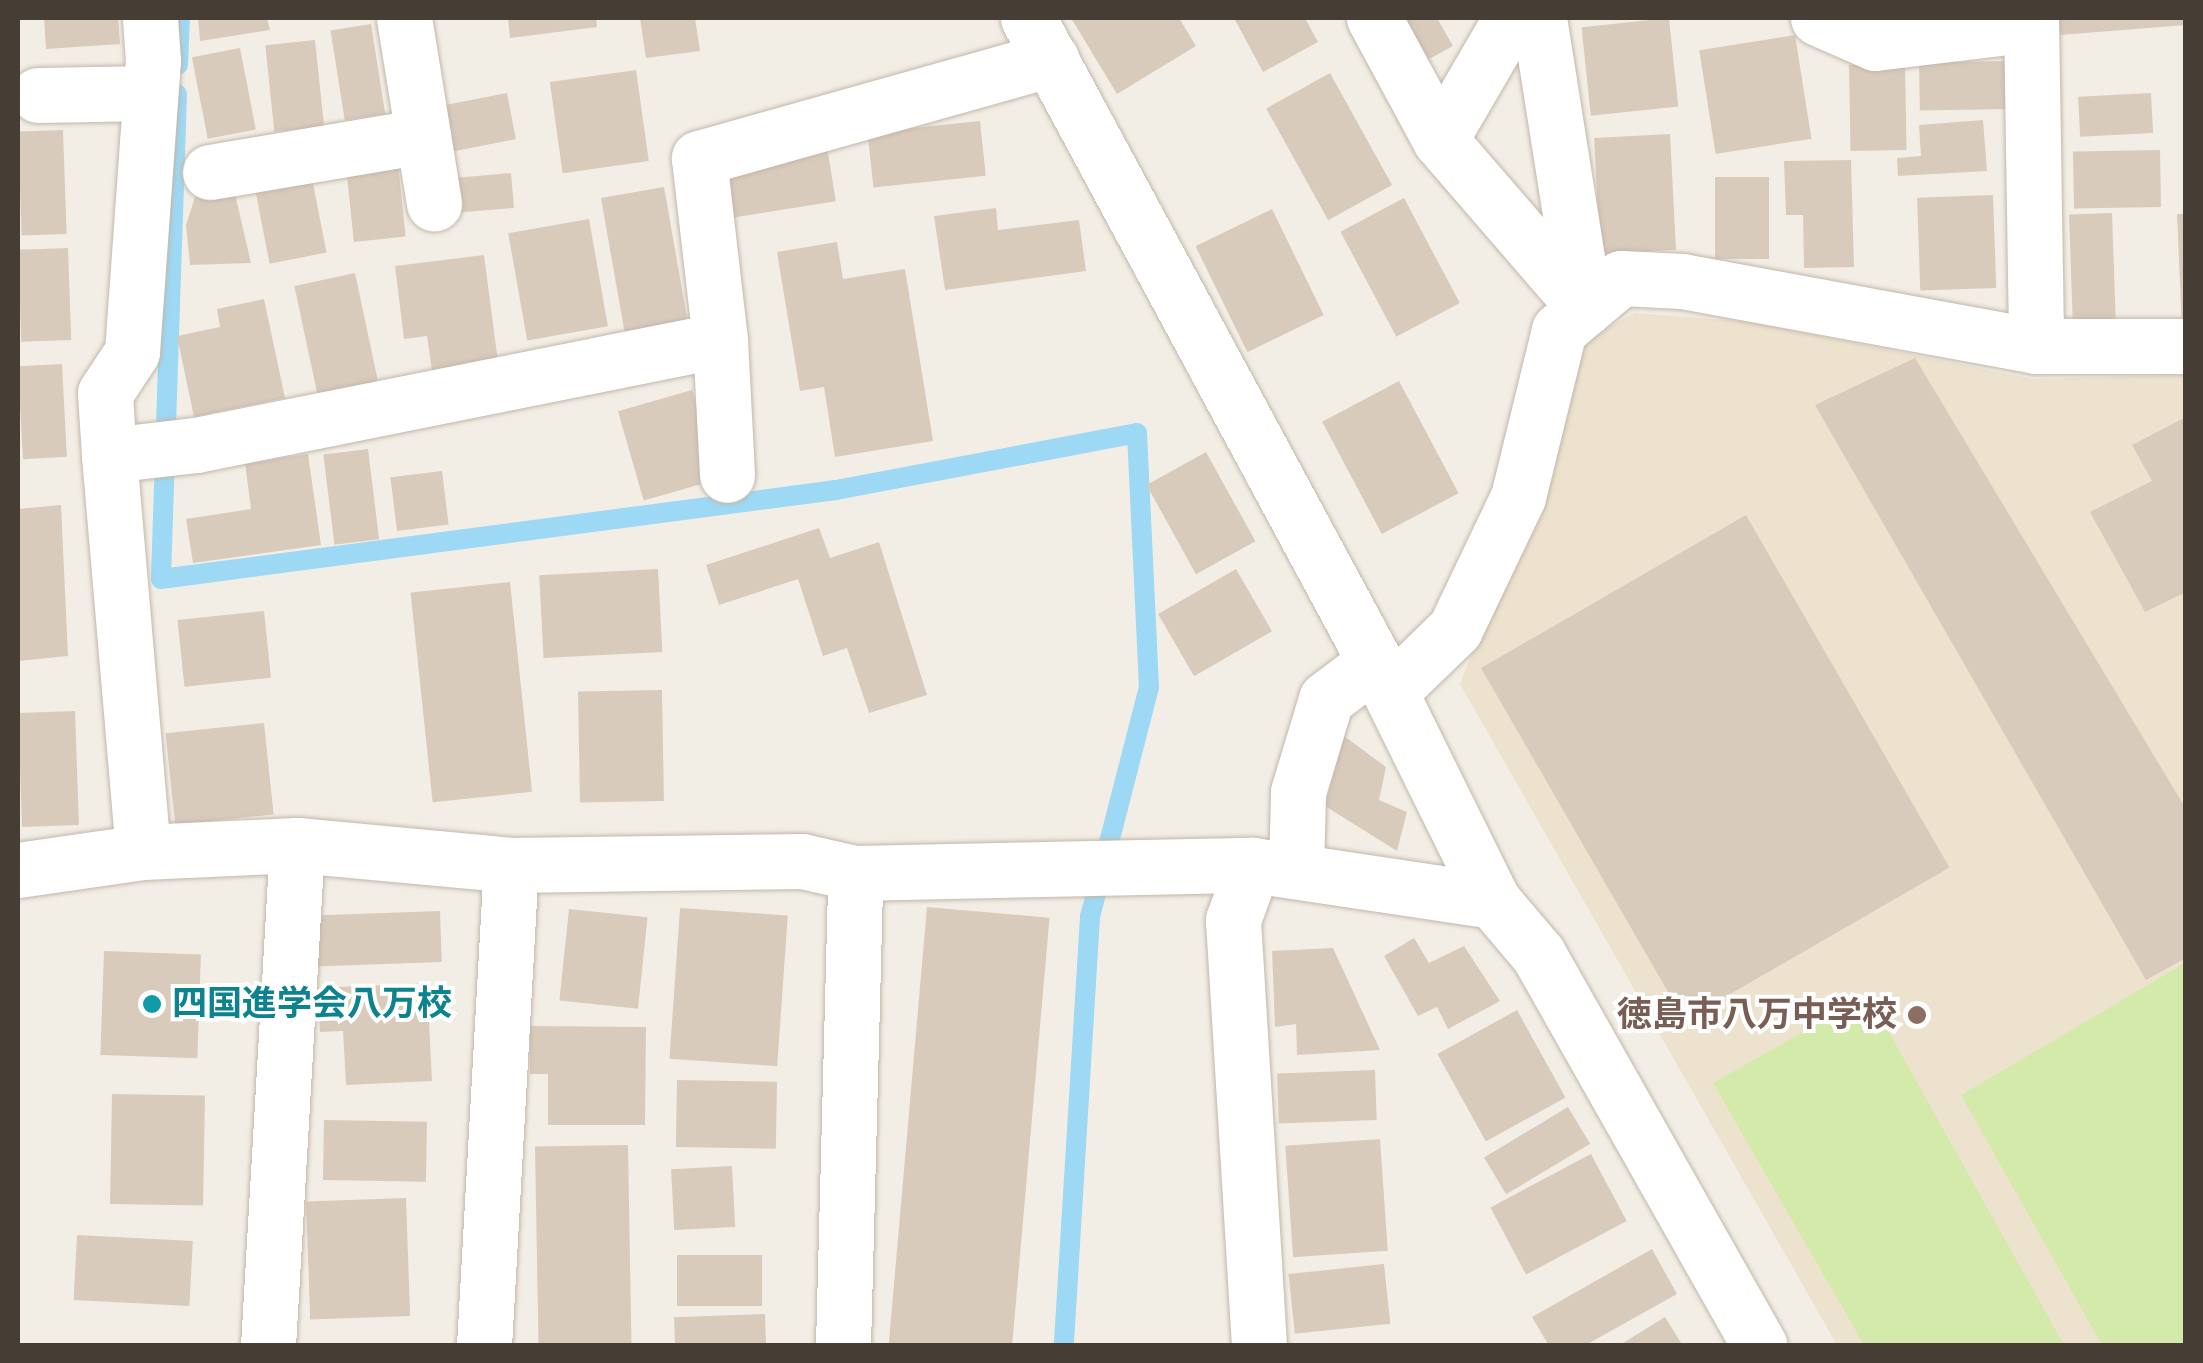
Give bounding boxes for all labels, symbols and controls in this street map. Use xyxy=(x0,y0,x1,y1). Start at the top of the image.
place label: 四国進学会八万校 xyxy=(172,983,452,1025)
marker: 四国進学会八万校 xyxy=(141,993,163,1015)
place label: 徳島市八万中学校 xyxy=(1617,994,1897,1036)
marker: 徳島市八万中学校 xyxy=(1906,1004,1928,1026)

